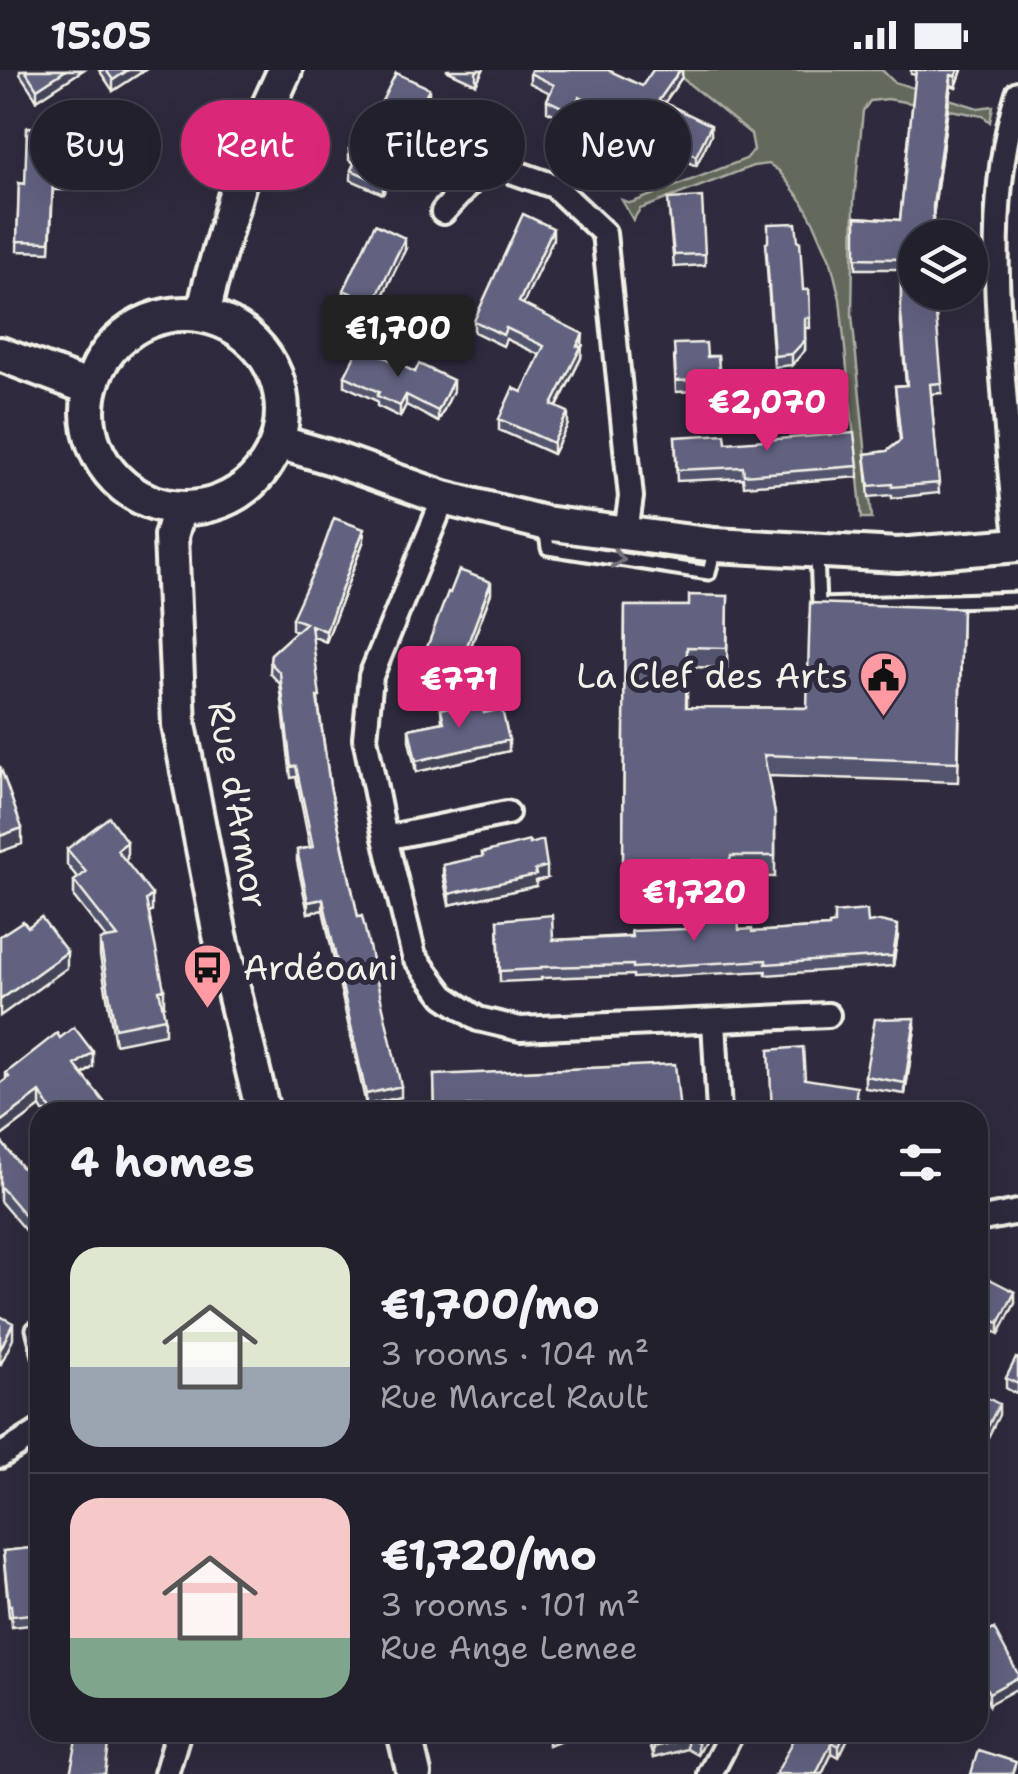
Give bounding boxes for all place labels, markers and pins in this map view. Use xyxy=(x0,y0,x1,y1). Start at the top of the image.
pin: €1,700 xyxy=(317,295,479,380)
pin: €2,070 xyxy=(686,369,848,454)
pin: €771 xyxy=(400,646,518,731)
public building icon: La Clef des Arts xyxy=(857,650,909,718)
place label: La Clef des Arts xyxy=(576,652,848,699)
pin: €1,720 xyxy=(613,859,775,944)
bus stop icon: Ardéoani xyxy=(182,942,234,1010)
place label: Ardéoani xyxy=(243,944,398,991)

